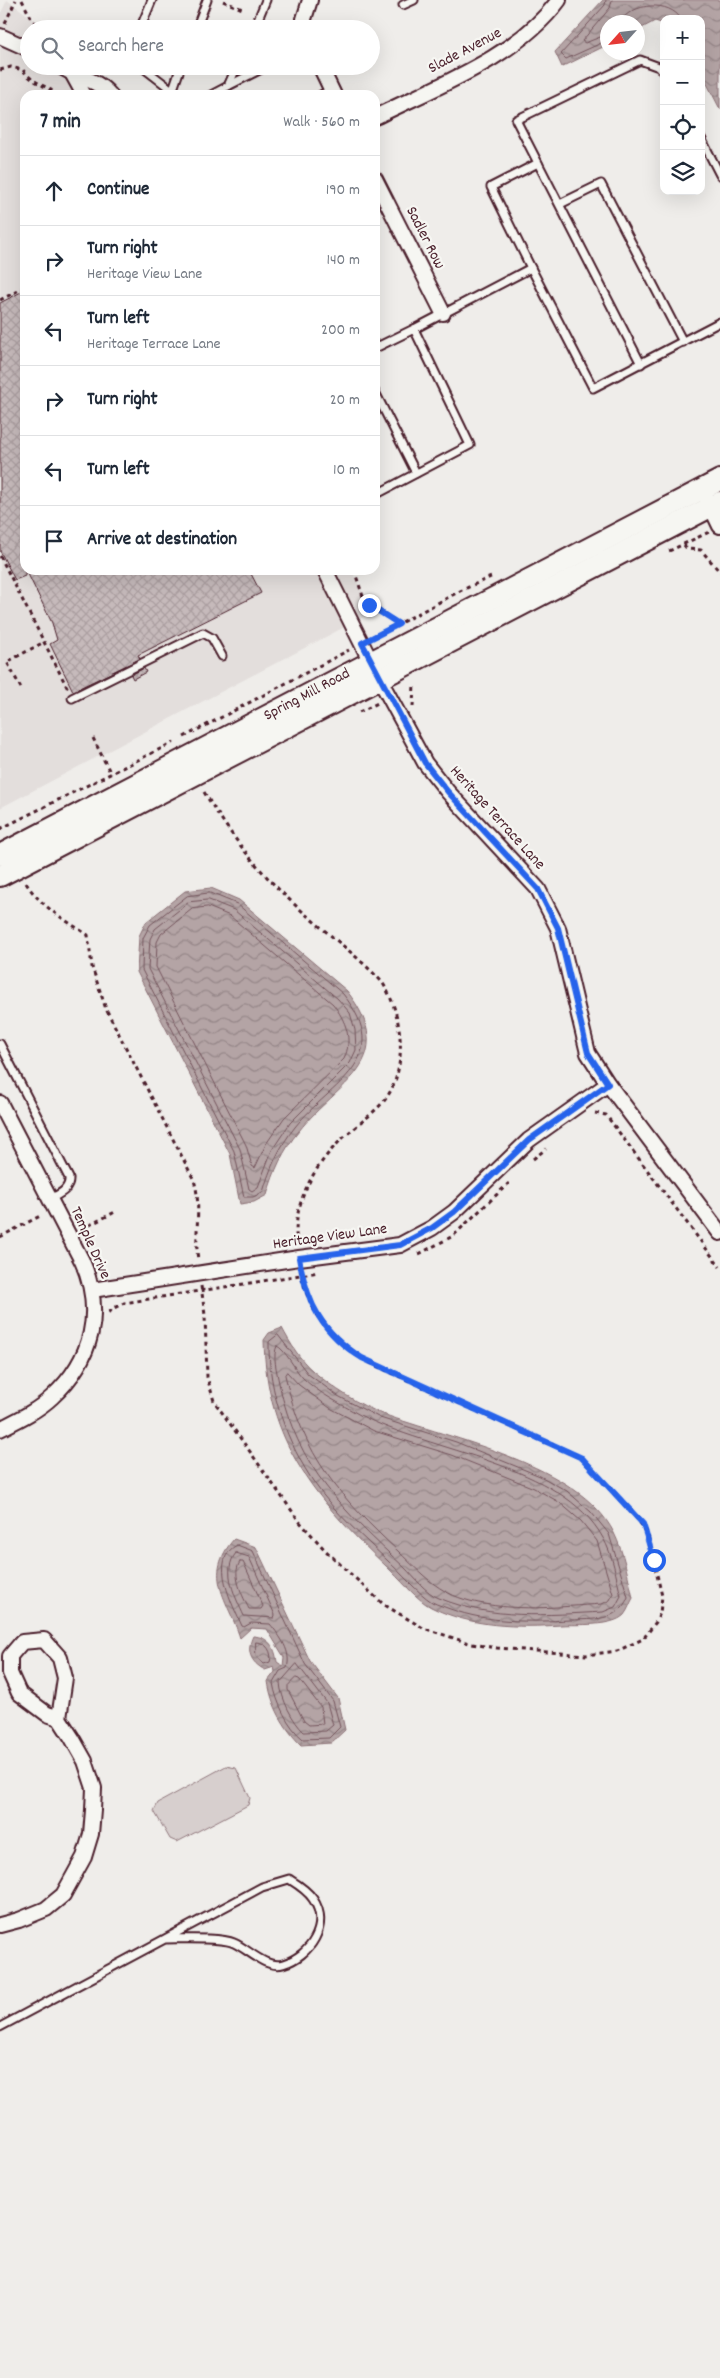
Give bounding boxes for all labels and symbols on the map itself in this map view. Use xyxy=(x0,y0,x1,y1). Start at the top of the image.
north arrow xyxy=(600,15,645,60)
street label: Slade Avenue xyxy=(424,22,506,80)
street label: Sadler Row xyxy=(399,203,451,273)
route end xyxy=(358,594,381,617)
street label: Spring Mill Road xyxy=(260,663,354,727)
street label: Heritage Terrace Lane xyxy=(444,761,550,875)
street label: Temple Drive xyxy=(64,1203,116,1283)
street label: Heritage View Lane xyxy=(271,1218,389,1256)
route start xyxy=(643,1549,666,1572)

